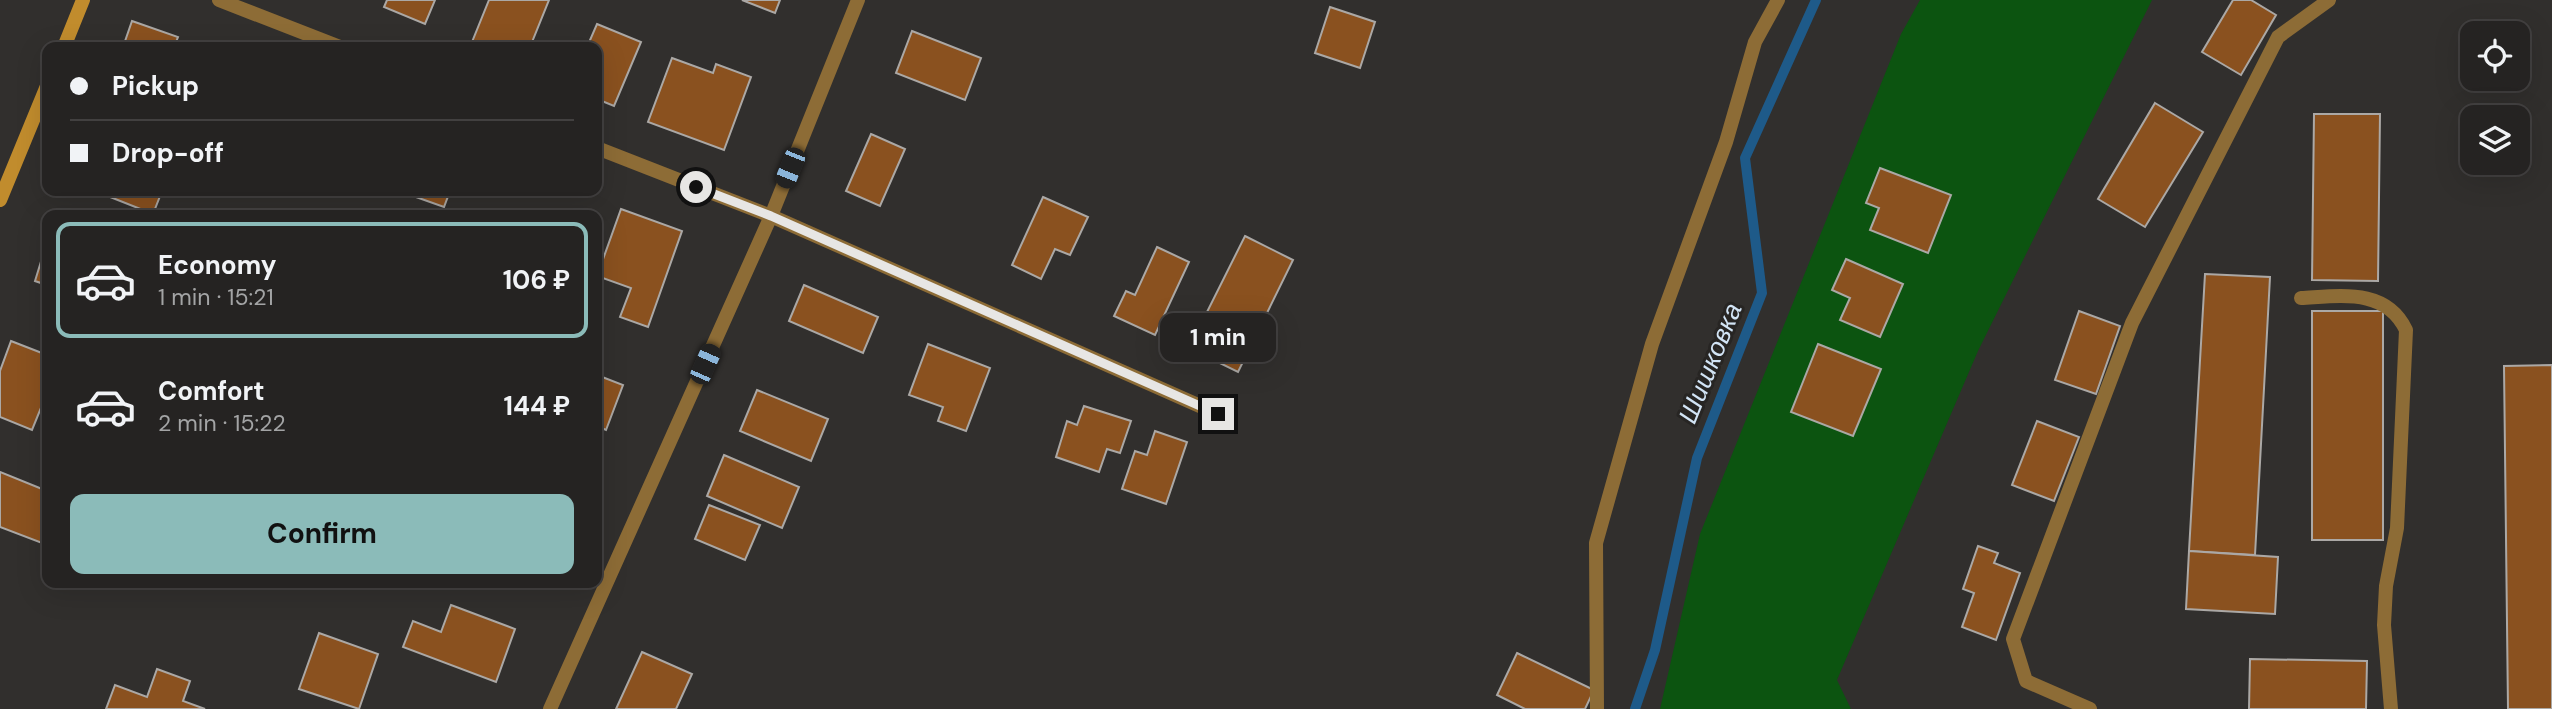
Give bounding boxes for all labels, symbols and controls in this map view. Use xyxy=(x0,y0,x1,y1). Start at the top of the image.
map controls xyxy=(2460,21,2530,175)
button: locate xyxy=(2460,21,2530,91)
text: Pickup xyxy=(112,69,199,103)
button: layers xyxy=(2460,105,2530,175)
text: Drop-off xyxy=(112,136,224,170)
car xyxy=(773,145,808,191)
route start xyxy=(680,171,712,203)
text: Economy xyxy=(158,248,276,282)
icon: car xyxy=(74,249,137,312)
text: 106 ₽ xyxy=(503,263,570,297)
text: 1 min · 15:21 xyxy=(158,282,274,312)
water label: Шишковка xyxy=(1670,298,1750,428)
callout: 1 min xyxy=(1160,312,1276,362)
text: 1 min xyxy=(1190,322,1246,352)
car xyxy=(687,341,724,387)
text: Comfort xyxy=(158,374,264,408)
icon: car xyxy=(74,375,137,438)
text: 144 ₽ xyxy=(504,389,570,423)
route end xyxy=(1202,398,1234,430)
text: 2 min · 15:22 xyxy=(158,408,286,438)
button: Confirm xyxy=(70,494,574,574)

